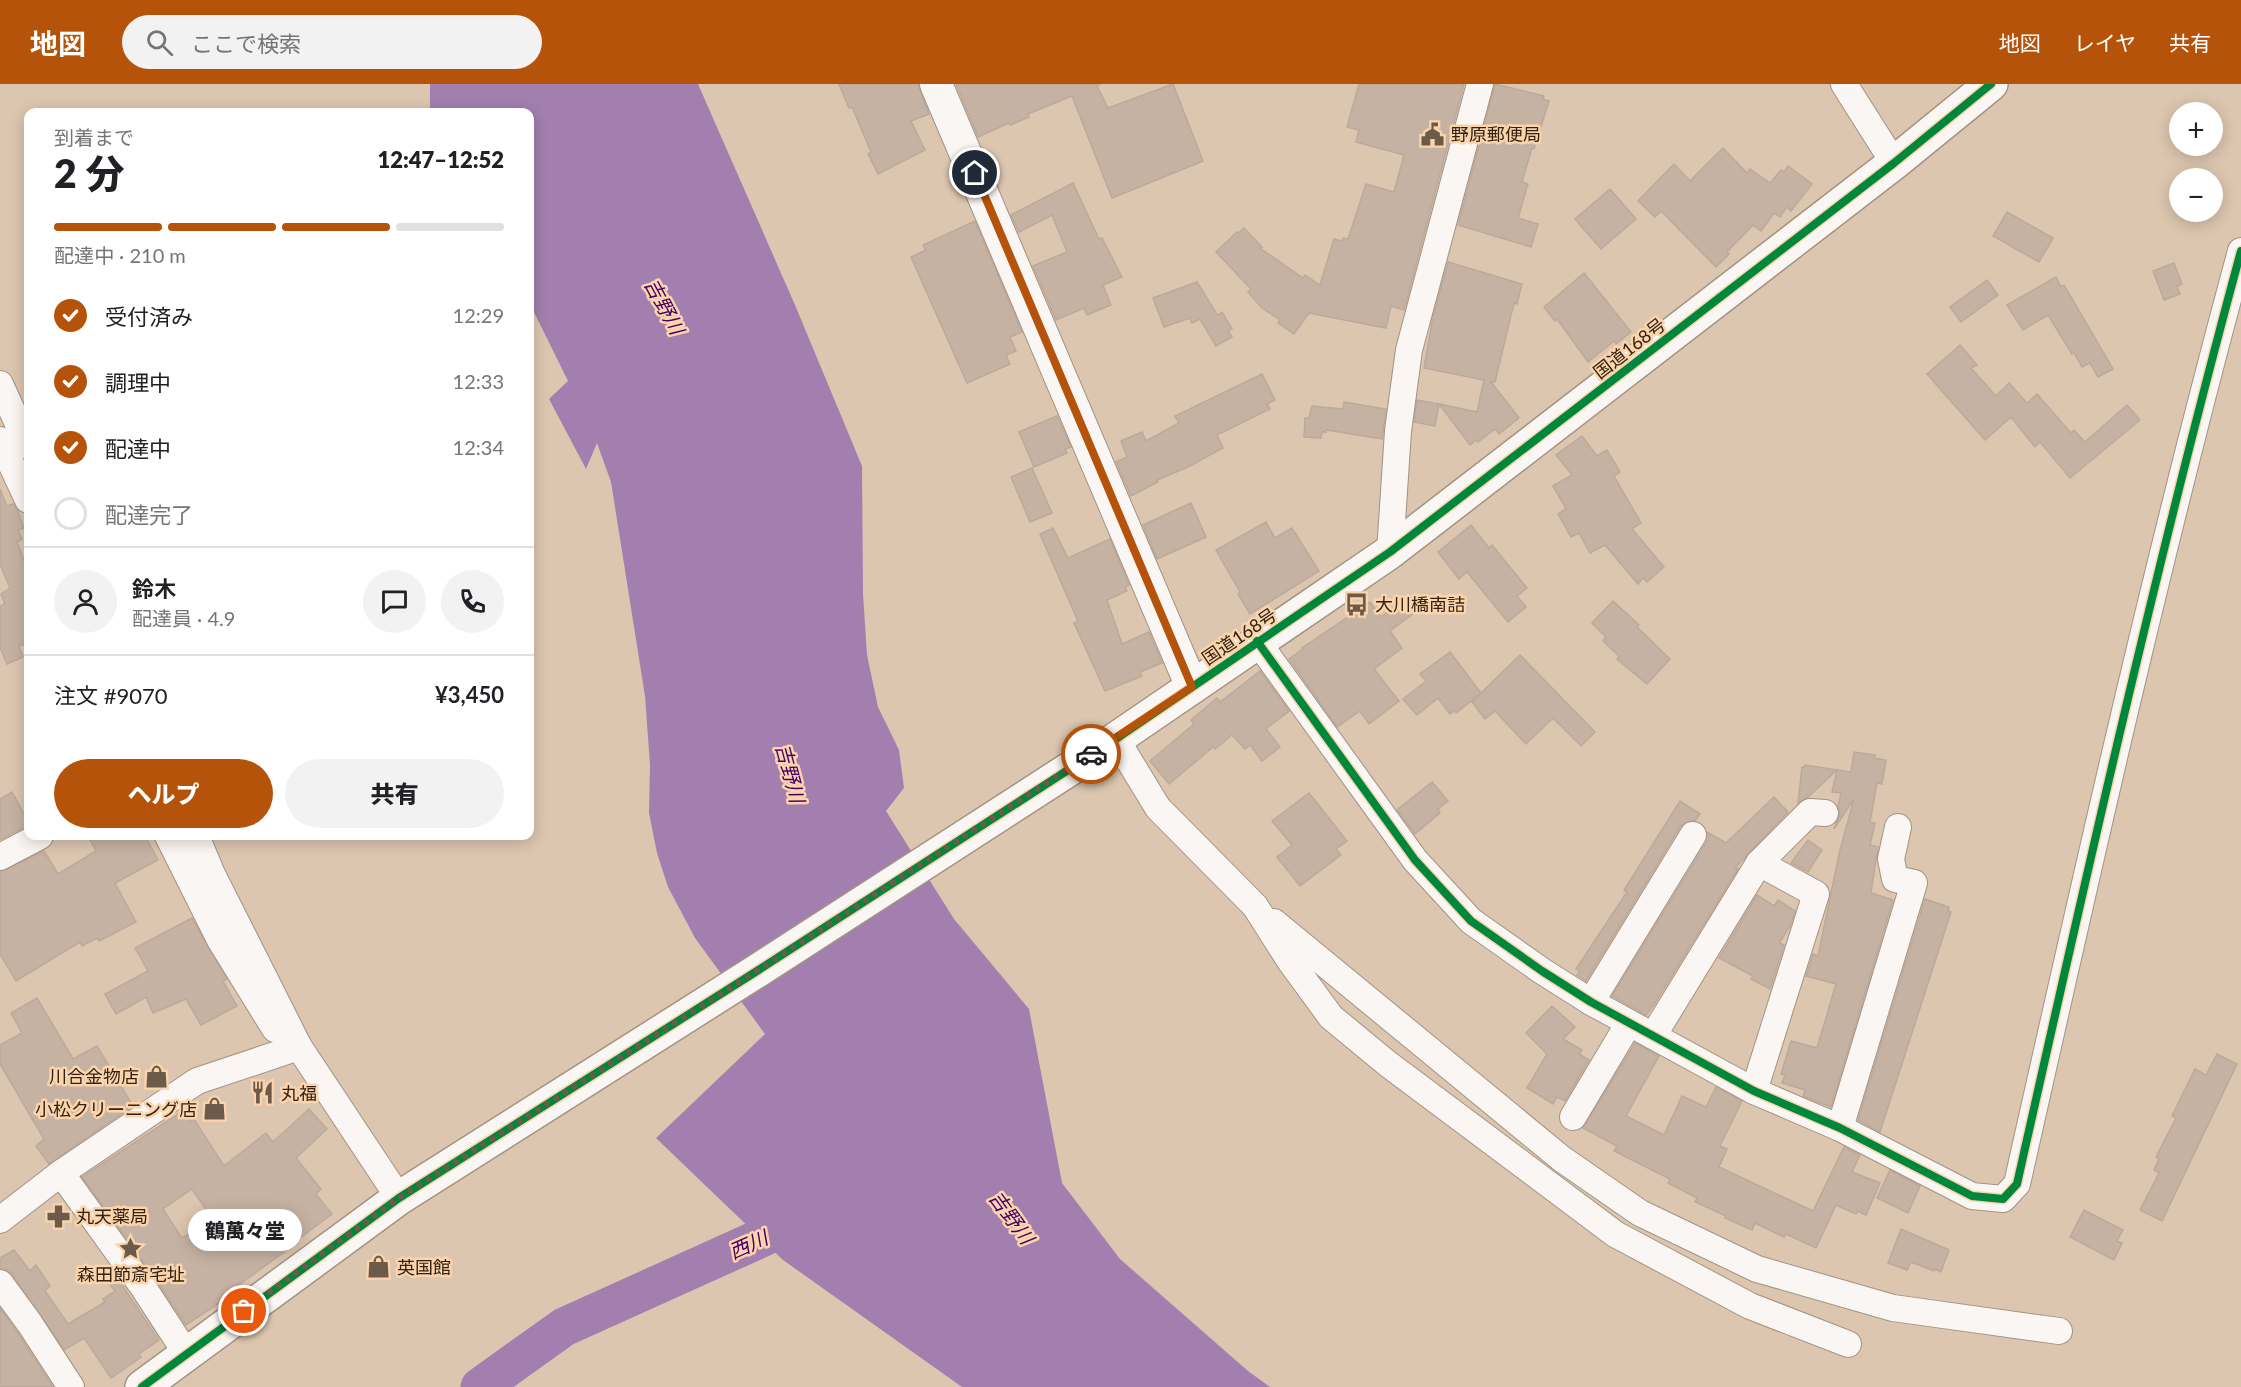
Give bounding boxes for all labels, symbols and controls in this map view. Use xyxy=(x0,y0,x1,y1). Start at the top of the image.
search box xyxy=(122,15,542,69)
text: 地図 xyxy=(30,26,86,60)
icon: search xyxy=(143,26,176,59)
text: ここで検索 xyxy=(191,30,301,57)
text: 地図 xyxy=(1999,30,2041,55)
text: レイヤ xyxy=(2074,30,2136,55)
text: 共有 xyxy=(2169,30,2211,55)
map controls xyxy=(2169,102,2223,222)
button: + xyxy=(2169,102,2223,156)
public building icon: 野原郵便局 xyxy=(1420,121,1446,147)
place label: 野原郵便局 xyxy=(1451,123,1541,145)
text: 到着まで xyxy=(54,125,134,149)
text: 12:47–12:52 xyxy=(378,146,504,173)
pin xyxy=(949,147,1000,198)
text: 2 分 xyxy=(54,150,125,196)
icon: home xyxy=(958,156,991,189)
button: − xyxy=(2169,168,2223,222)
text: 配達中 · 210 m xyxy=(54,243,186,267)
water label: 吉野川 xyxy=(640,274,691,340)
icon: check xyxy=(54,299,87,332)
text: 受付済み xyxy=(105,303,193,330)
text: 12:29 xyxy=(453,303,504,327)
street label: 国道168号 xyxy=(1589,313,1669,383)
icon: check xyxy=(54,365,87,398)
text: 調理中 xyxy=(105,369,171,396)
text: 12:33 xyxy=(453,369,504,393)
icon: check xyxy=(54,431,87,464)
text: 配達中 xyxy=(105,435,171,462)
text: 12:34 xyxy=(453,435,504,459)
text: 配達完了 xyxy=(105,501,193,528)
button: person xyxy=(54,570,117,633)
button: chat xyxy=(363,570,426,633)
button: phone xyxy=(441,570,504,633)
text: 鈴木 xyxy=(132,575,176,602)
bus stop icon: 大川橋南詰 xyxy=(1344,591,1370,617)
place label: 大川橋南詰 xyxy=(1375,593,1465,615)
street label: 国道168号 xyxy=(1197,603,1281,669)
text: 配達員 · 4.9 xyxy=(132,606,235,630)
text: ¥3,450 xyxy=(435,681,504,708)
text: 注文 #9070 xyxy=(54,682,167,709)
courier xyxy=(1061,724,1121,784)
icon: car xyxy=(1075,738,1108,771)
water label: 吉野川 xyxy=(772,741,811,807)
button: ヘルプ xyxy=(54,759,273,828)
button: 共有 xyxy=(285,759,504,828)
shop icon: 川合金物店 xyxy=(144,1063,170,1089)
place label: 川合金物店 xyxy=(49,1065,139,1087)
restaurant icon: 丸福 xyxy=(250,1080,276,1106)
place label: 丸福 xyxy=(281,1082,317,1104)
shop icon: 小松クリーニング店 xyxy=(202,1096,228,1122)
place label: 小松クリーニング店 xyxy=(35,1098,197,1120)
water label: 吉野川 xyxy=(985,1186,1041,1250)
pharmacy icon: 丸天薬局 xyxy=(45,1203,71,1229)
place label: 丸天薬局 xyxy=(76,1205,148,1227)
callout: 鶴萬々堂 xyxy=(187,1209,301,1251)
text: 鶴萬々堂 xyxy=(205,1218,285,1242)
water label: 西川 xyxy=(725,1224,773,1263)
place icon: 森田節斎宅址 xyxy=(118,1235,144,1261)
shop icon: 英国館 xyxy=(366,1254,392,1280)
place label: 英国館 xyxy=(397,1256,451,1278)
place label: 森田節斎宅址 xyxy=(77,1263,185,1285)
pin xyxy=(218,1285,269,1336)
icon: bag xyxy=(227,1294,260,1327)

